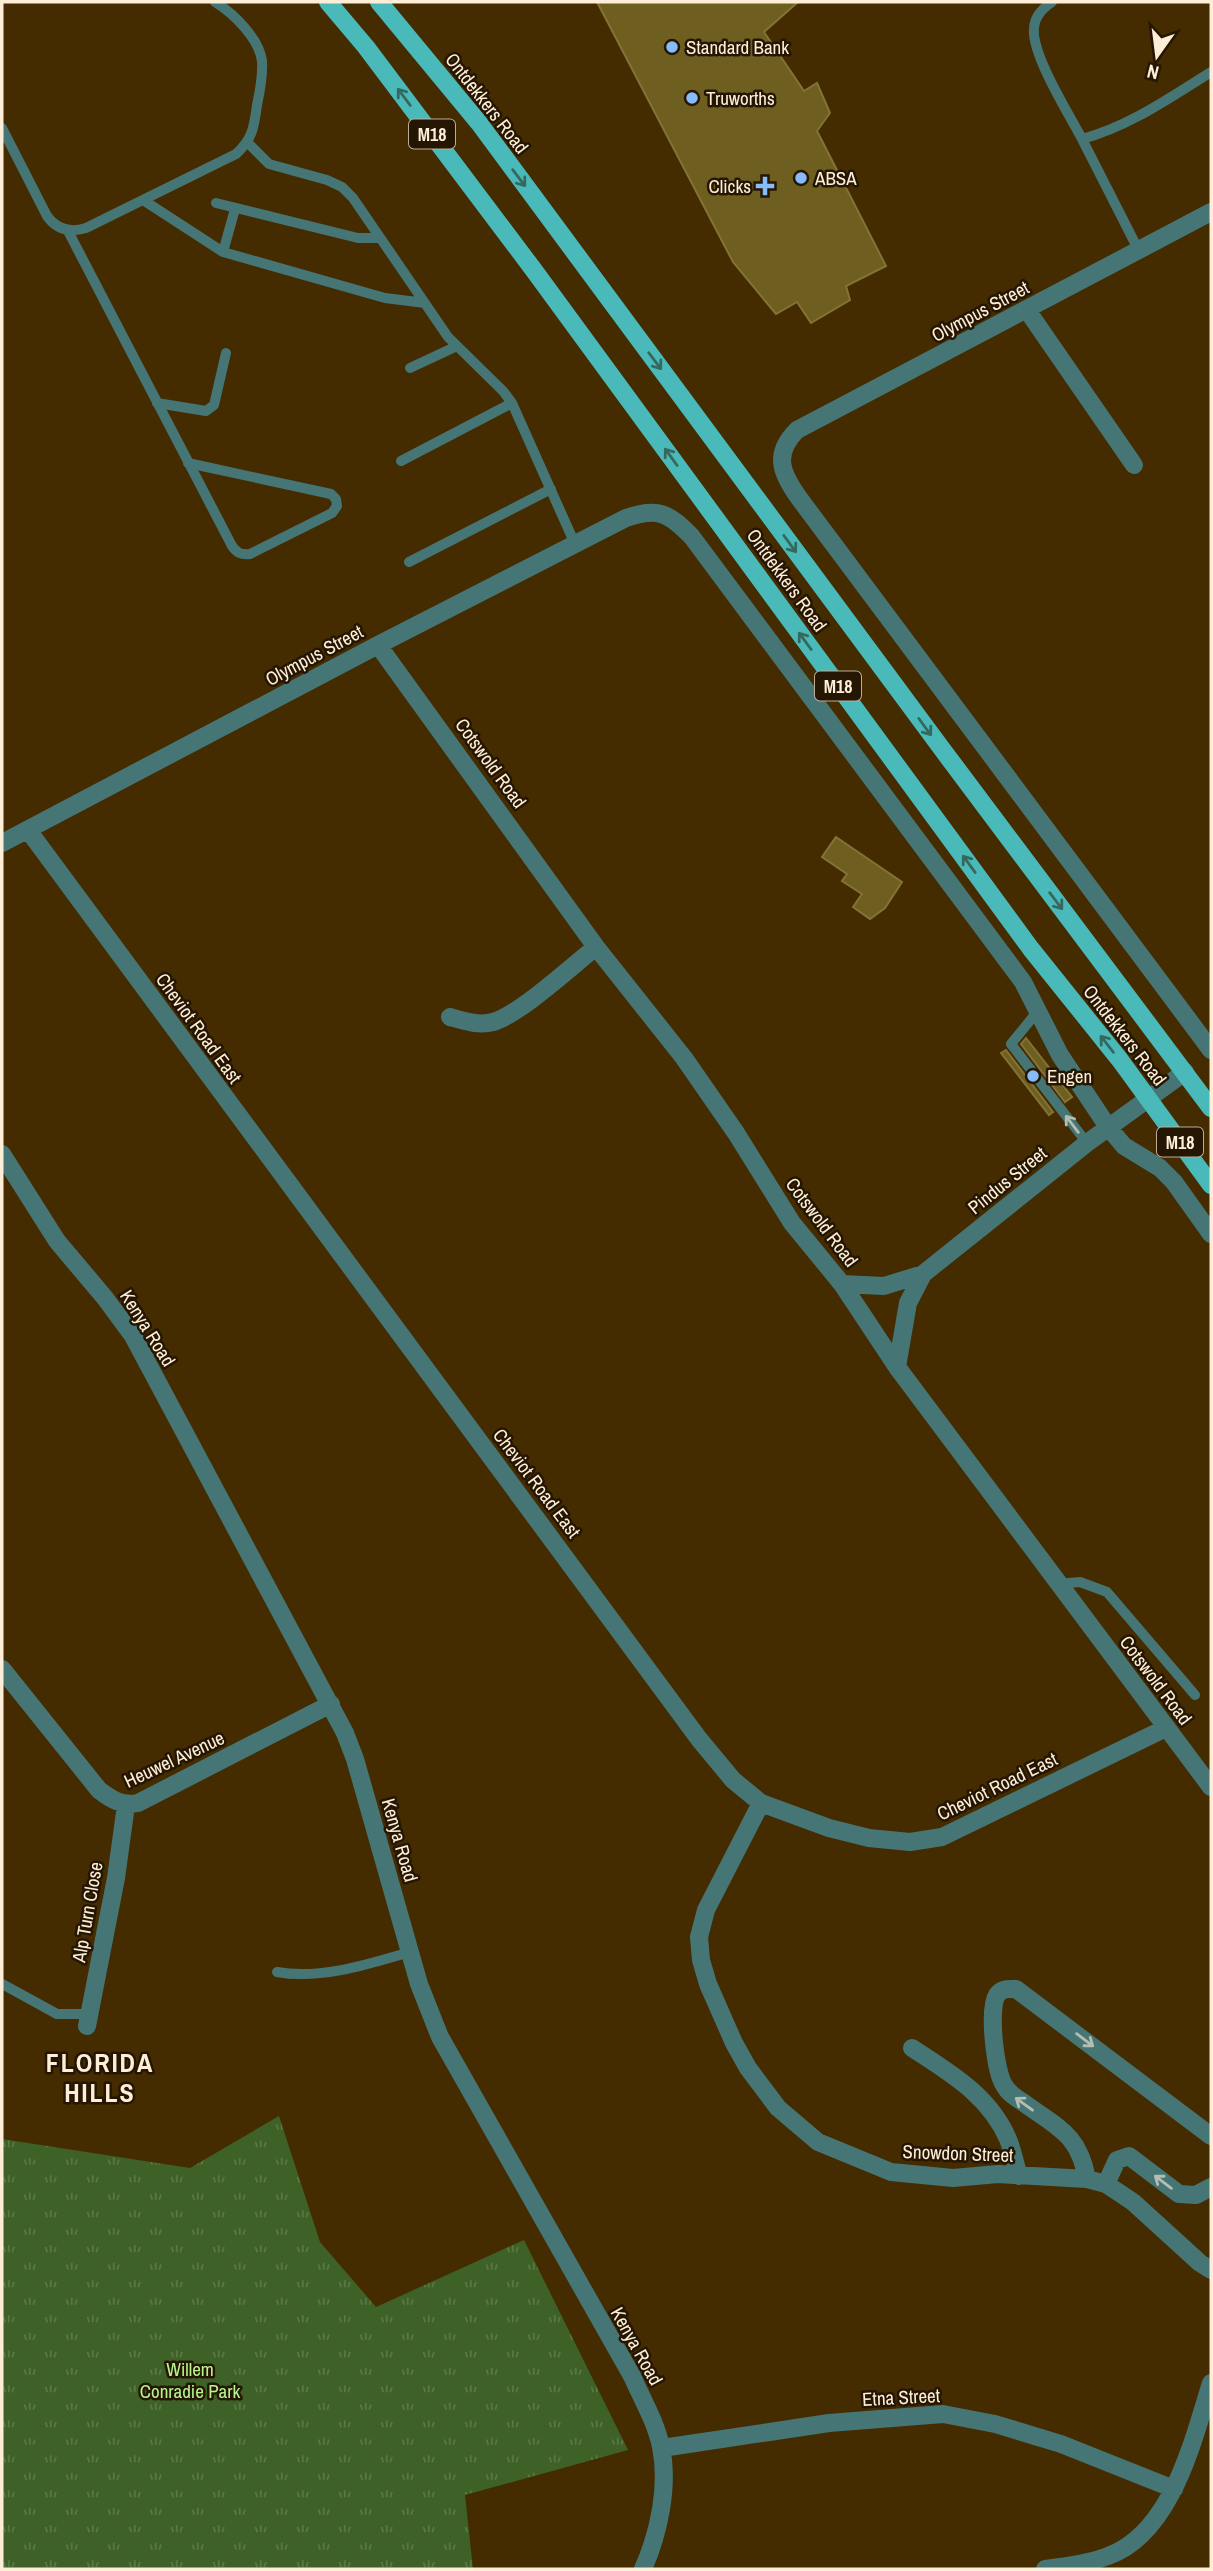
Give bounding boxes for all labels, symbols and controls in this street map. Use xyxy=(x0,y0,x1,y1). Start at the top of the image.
north arrow xyxy=(1122,21,1192,91)
place label: Standard Bank xyxy=(686,34,789,60)
marker: Standard Bank xyxy=(664,39,680,55)
street label: Ontdekkers Road xyxy=(439,47,535,159)
text: N xyxy=(1144,59,1161,86)
place label: Truworths xyxy=(706,85,775,111)
one-way arrow xyxy=(397,88,411,107)
marker: Truworths xyxy=(684,90,700,106)
road number: M18 xyxy=(409,119,455,148)
place label: ABSA xyxy=(814,165,857,191)
one-way arrow xyxy=(512,168,527,187)
marker: ABSA xyxy=(793,170,809,186)
place label: Clicks xyxy=(709,173,751,199)
marker: Clicks xyxy=(757,178,773,194)
street label: Olympus Street xyxy=(926,274,1034,348)
one-way arrow xyxy=(648,351,662,370)
one-way arrow xyxy=(664,448,678,467)
street label: Ontdekkers Road xyxy=(741,523,833,637)
one-way arrow xyxy=(783,534,797,553)
street label: Olympus Street xyxy=(260,618,368,692)
one-way arrow xyxy=(798,632,813,651)
road number: M18 xyxy=(815,672,861,700)
street label: Cotswold Road xyxy=(449,713,533,813)
one-way arrow xyxy=(918,717,933,736)
one-way arrow xyxy=(961,855,976,874)
one-way arrow xyxy=(1049,891,1064,910)
street label: Cheviot Road East xyxy=(150,967,248,1089)
street label: Ontdekkers Road xyxy=(1077,979,1173,1091)
one-way arrow xyxy=(1099,1036,1115,1054)
place label: Engen xyxy=(1047,1063,1092,1089)
marker: Engen xyxy=(1025,1068,1041,1084)
one-way arrow xyxy=(1065,1115,1080,1134)
road number: M18 xyxy=(1157,1128,1203,1156)
street label: Pindus Street xyxy=(962,1140,1052,1220)
street label: Cotswold Road xyxy=(780,1172,864,1272)
street label: Kenya Road xyxy=(114,1285,182,1371)
street label: Cheviot Road East xyxy=(487,1423,587,1544)
street label: Cotswold Road xyxy=(1114,1630,1198,1730)
street label: Heuwel Avenue xyxy=(120,1724,228,1794)
street label: Cheviot Road East xyxy=(933,1745,1062,1826)
street label: Kenya Road xyxy=(376,1795,424,1885)
street label: Alp Turn Close xyxy=(65,1860,109,1965)
one-way arrow xyxy=(1075,2033,1093,2048)
district label: FLORIDA HILLS xyxy=(46,2045,154,2110)
one-way arrow xyxy=(1015,2096,1034,2111)
street label: Snowdon Street xyxy=(902,2138,1015,2168)
one-way arrow xyxy=(1154,2174,1172,2189)
street label: Kenya Road xyxy=(605,2302,669,2390)
park label: Willem Conradie Park xyxy=(140,2356,240,2404)
street label: Etna Street xyxy=(861,2382,941,2412)

